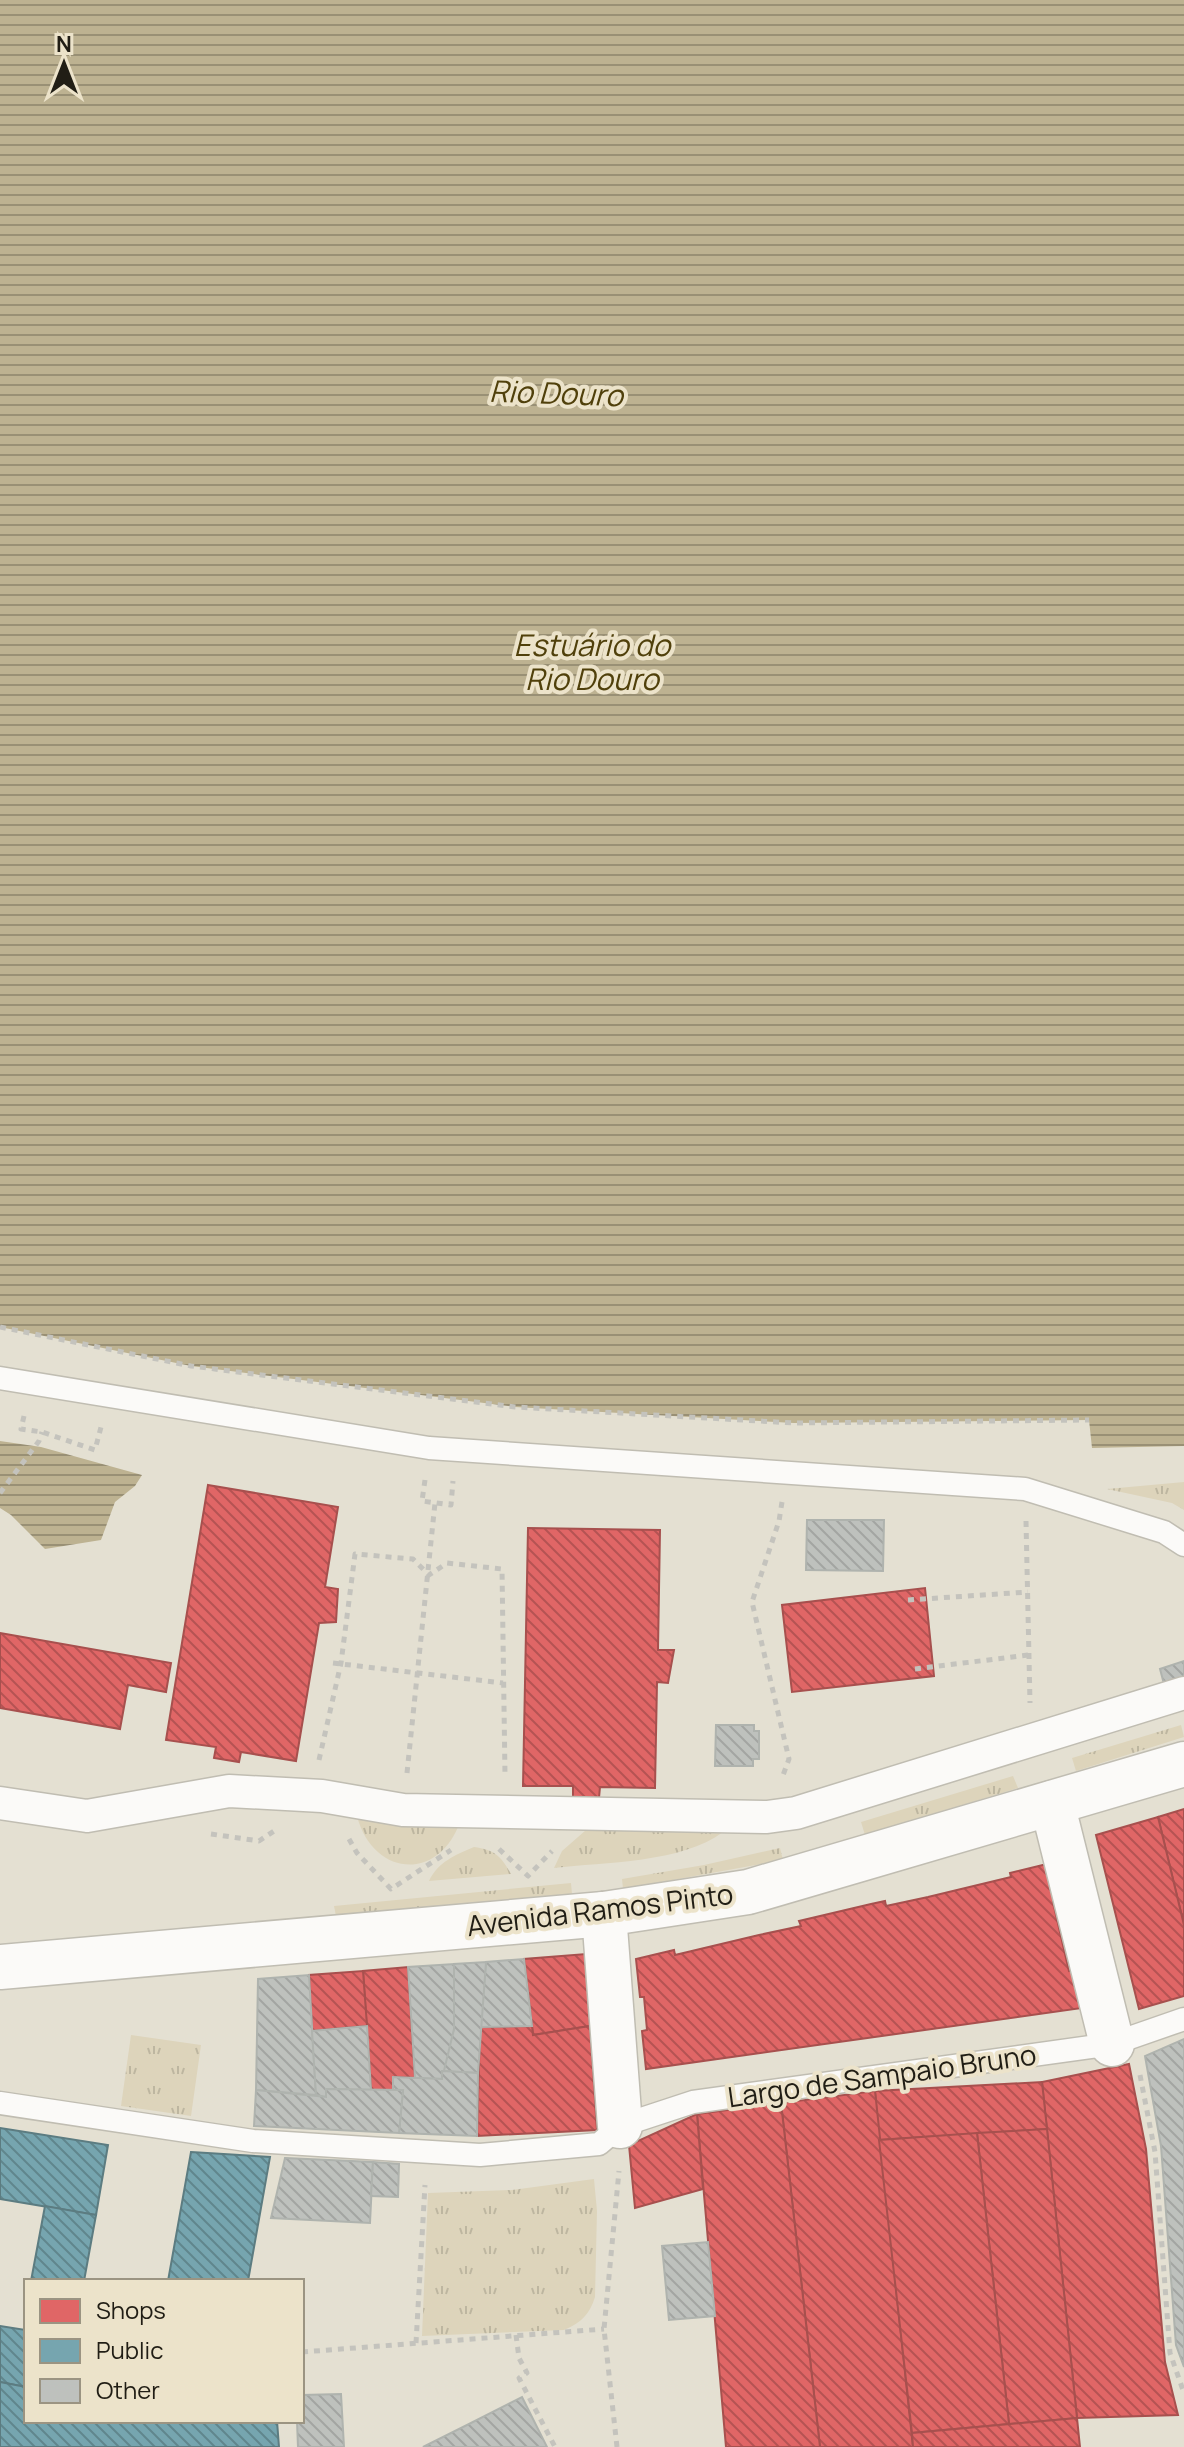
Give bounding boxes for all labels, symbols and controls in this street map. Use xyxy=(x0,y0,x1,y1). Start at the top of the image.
north arrow xyxy=(24,24,104,104)
text: N xyxy=(56,29,72,59)
water label: Rio Douro xyxy=(489,370,626,415)
water label: Estuário do Rio Douro xyxy=(514,624,672,699)
street label: Avenida Ramos Pinto xyxy=(465,1874,735,1944)
street label: Largo de Sampaio Bruno xyxy=(725,2035,1039,2115)
legend xyxy=(24,2279,304,2423)
text: Shops xyxy=(96,2293,166,2326)
text: Public xyxy=(96,2333,163,2366)
text: Other xyxy=(96,2373,160,2406)

